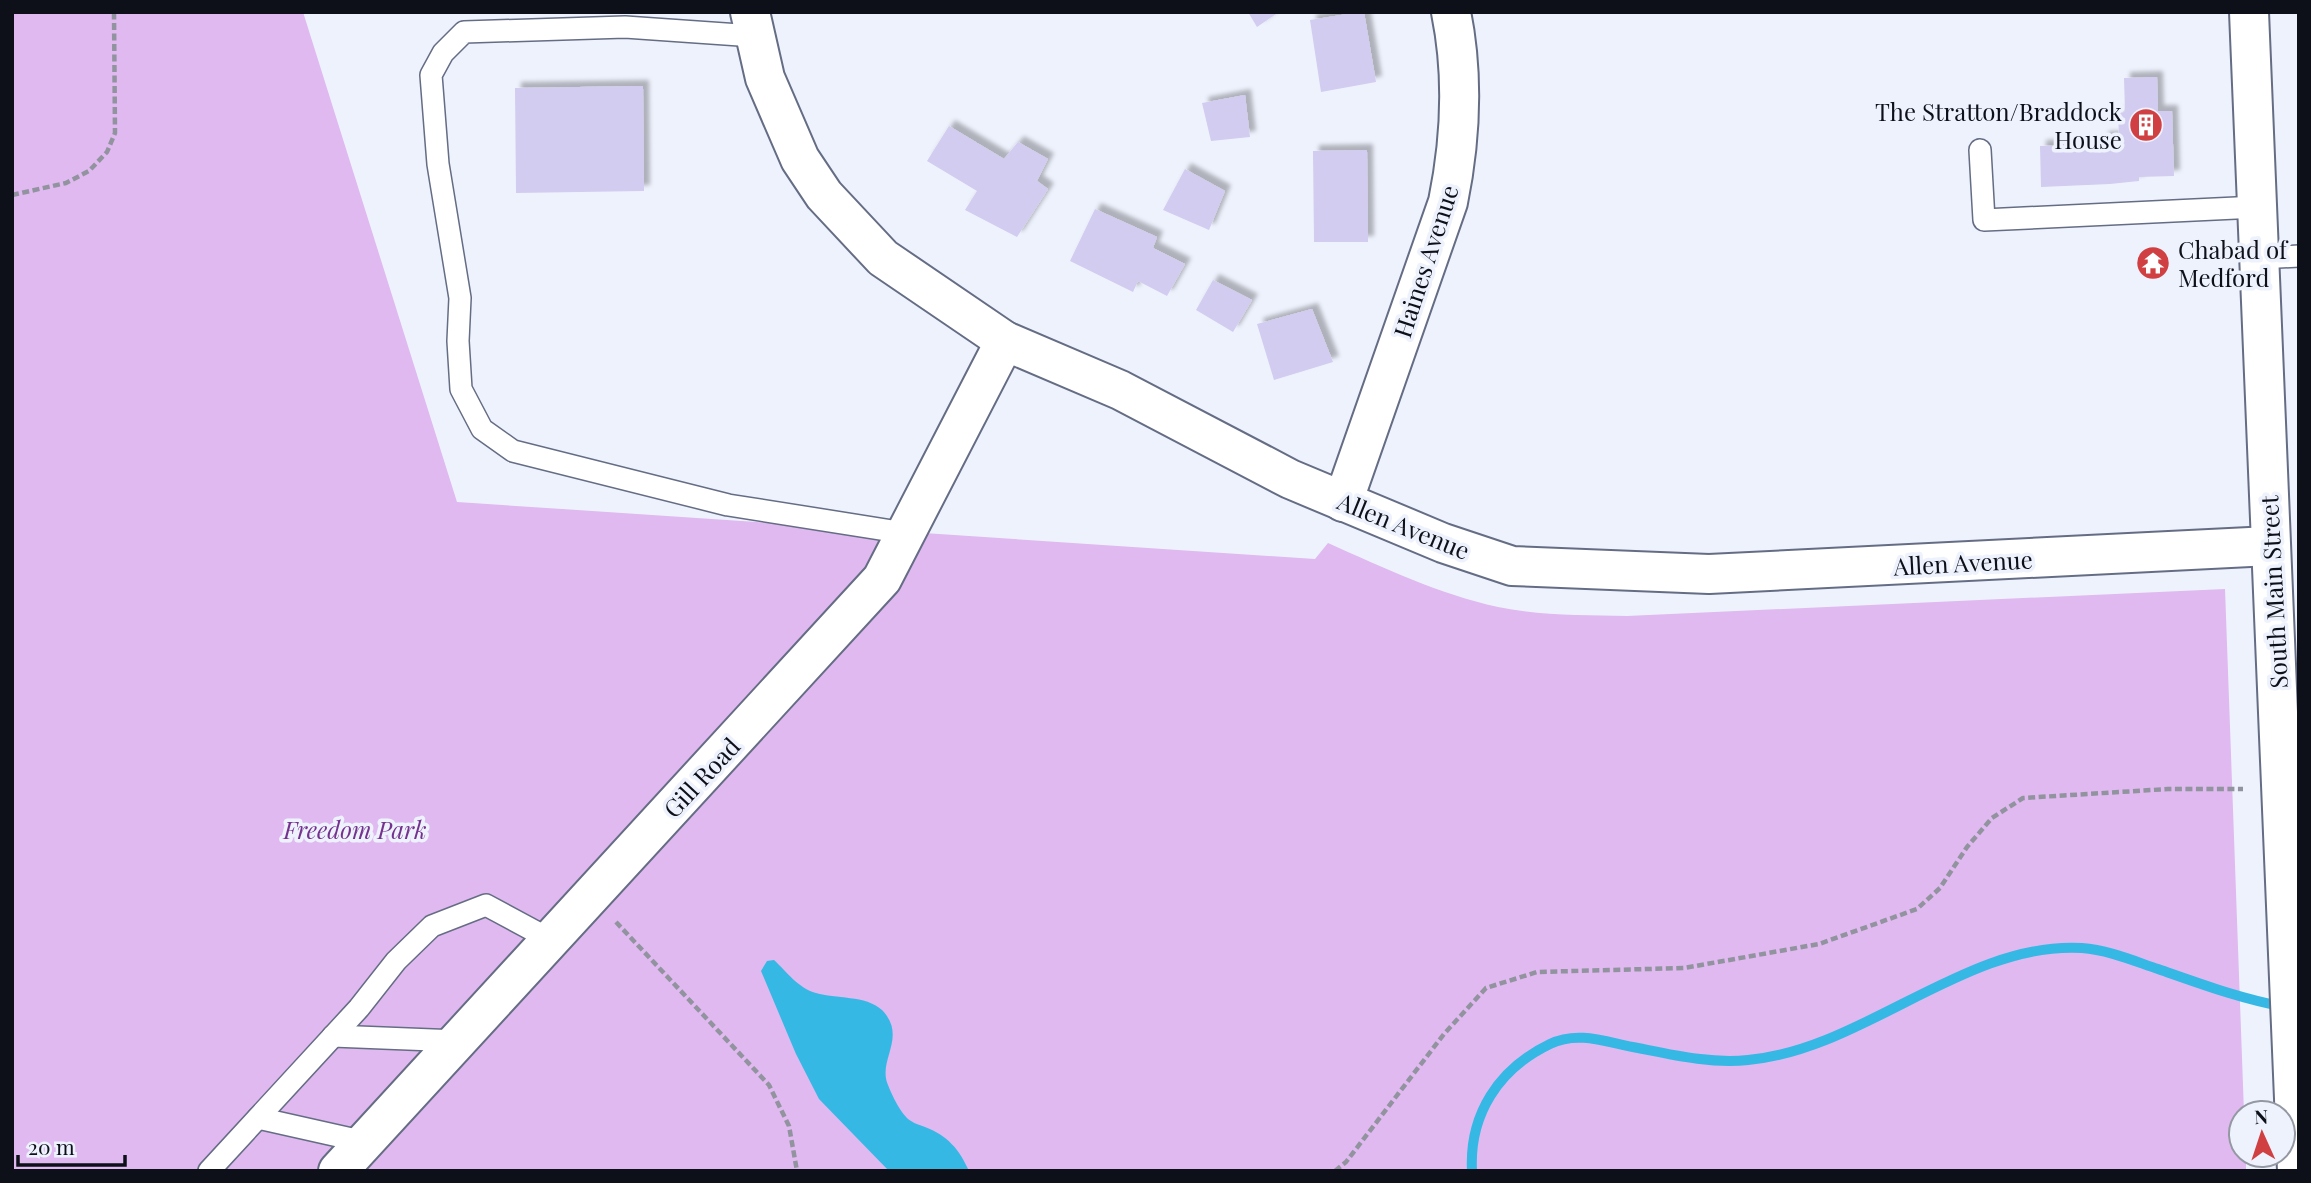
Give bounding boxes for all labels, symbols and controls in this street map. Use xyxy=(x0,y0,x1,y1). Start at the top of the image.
place label: The Stratton/Braddock House xyxy=(1875,95,2123,155)
building icon: The Stratton/Braddock House xyxy=(2127,106,2165,144)
street label: Haines Avenue xyxy=(1385,181,1465,341)
place label: Chabad of Medford xyxy=(2178,233,2289,293)
temple icon: Chabad of Medford xyxy=(2134,244,2172,282)
street label: Allen Avenue xyxy=(1332,484,1475,566)
street label: South Main Street xyxy=(2252,494,2294,689)
street label: Allen Avenue xyxy=(1892,542,2033,582)
street label: Gill Road xyxy=(656,730,746,824)
park label: Freedom Park xyxy=(282,813,427,845)
north arrow xyxy=(2227,1099,2297,1169)
text: N xyxy=(2254,1103,2269,1129)
scale bar xyxy=(18,1124,124,1168)
text: 20 m xyxy=(28,1132,75,1160)

